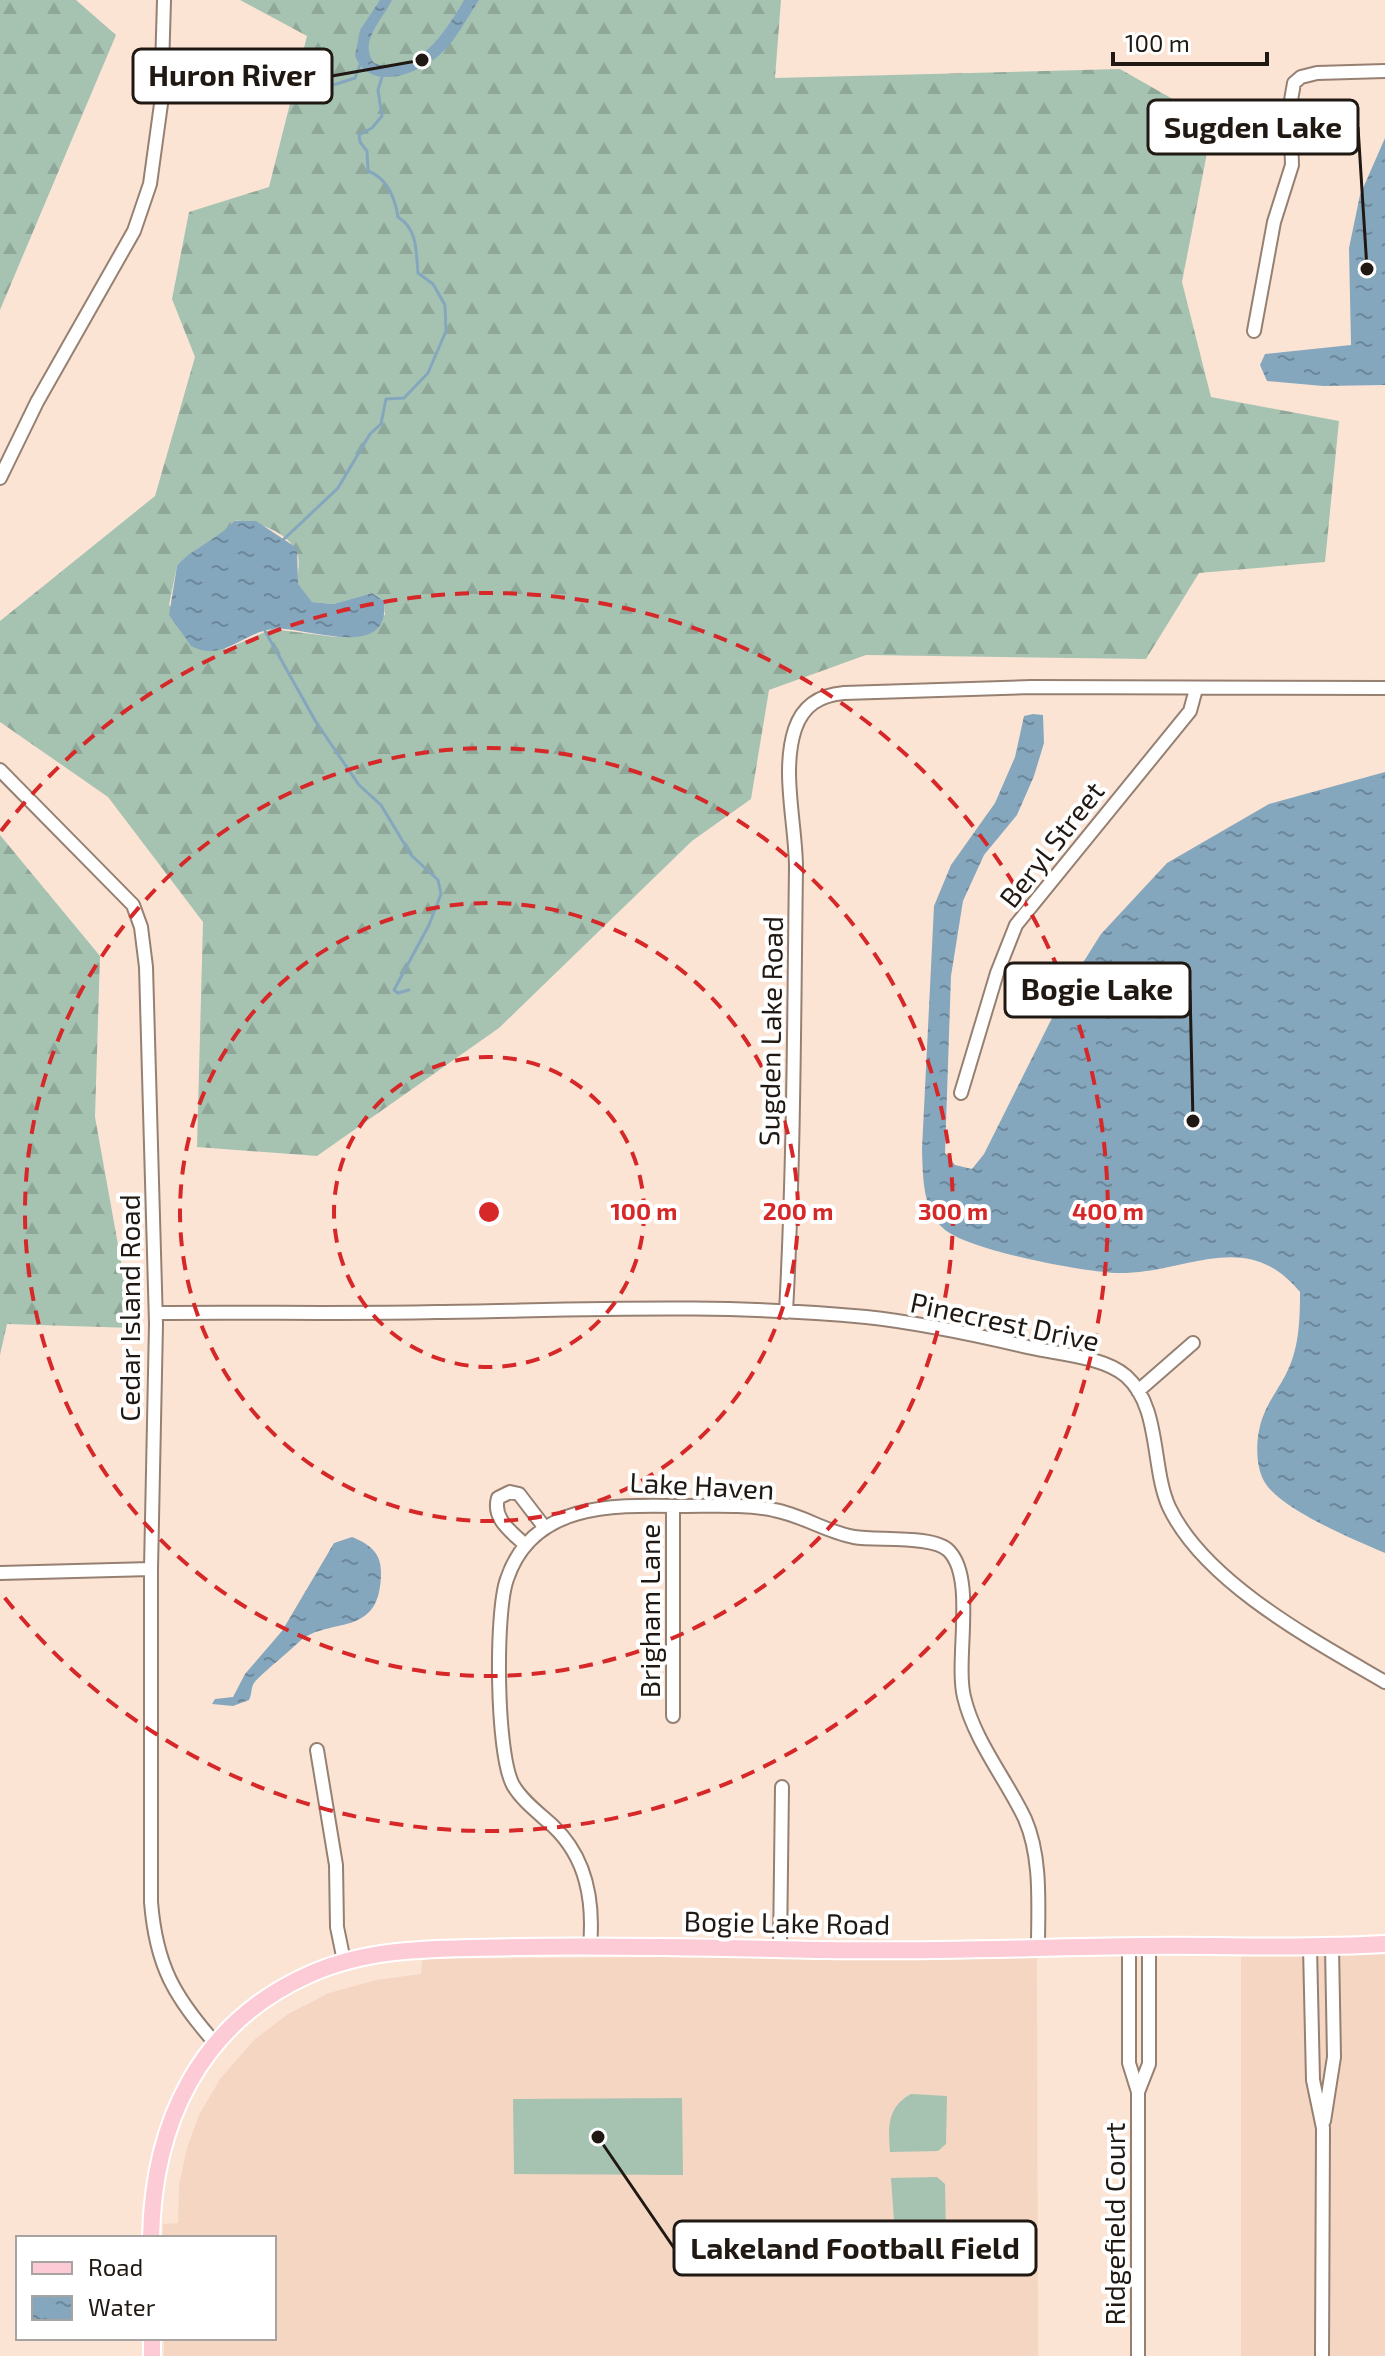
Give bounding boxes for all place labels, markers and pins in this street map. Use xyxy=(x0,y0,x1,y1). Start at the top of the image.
callout: Huron River xyxy=(133,49,332,103)
callout: Sugden Lake xyxy=(1148,100,1358,154)
callout: Bogie Lake xyxy=(1005,963,1190,1017)
centre of rings xyxy=(475,1198,503,1226)
callout: Lakeland Football Field xyxy=(674,2221,1036,2275)

